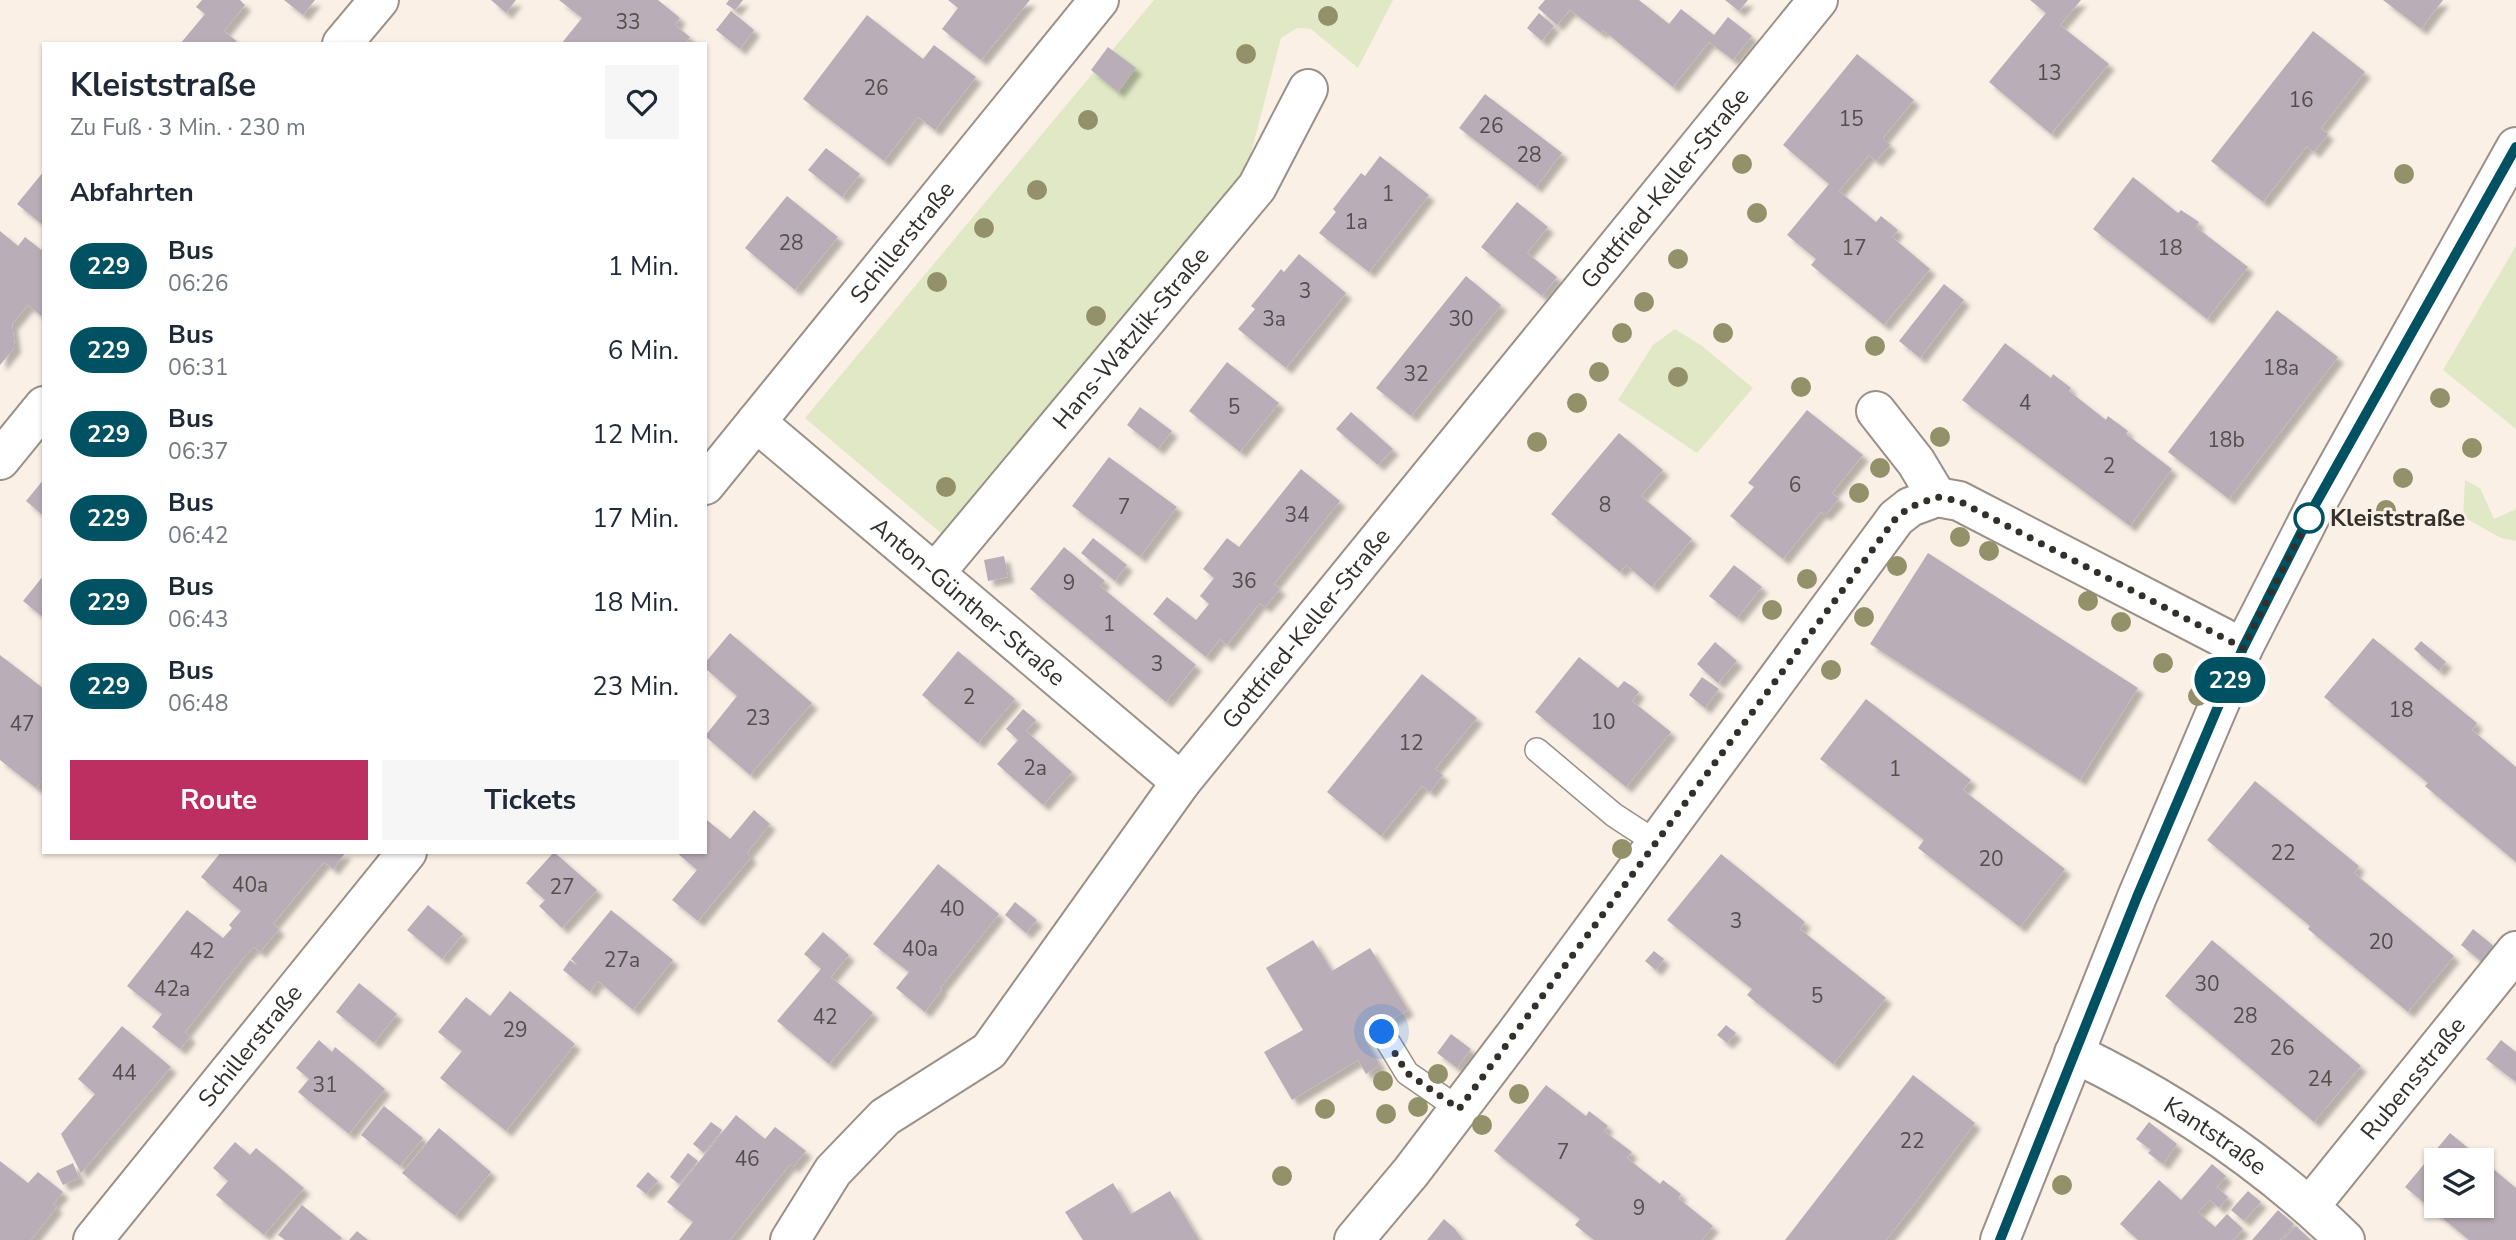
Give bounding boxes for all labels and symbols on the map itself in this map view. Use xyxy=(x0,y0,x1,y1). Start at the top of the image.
house number: 33 xyxy=(615,8,641,36)
house number: 13 xyxy=(2036,59,2062,87)
house number: 26 xyxy=(863,74,889,102)
street label: Gottfried-Keller-Straße xyxy=(1573,81,1756,295)
house number: 16 xyxy=(2288,86,2314,114)
house number: 15 xyxy=(1838,105,1864,133)
house number: 26 xyxy=(1478,112,1504,140)
house number: 28 xyxy=(1516,141,1542,169)
street label: Schillerstraße xyxy=(843,174,962,310)
house number: 1 xyxy=(1382,180,1394,208)
house number: 1a xyxy=(1344,208,1368,236)
house number: 28 xyxy=(778,229,804,257)
house number: 17 xyxy=(1841,234,1867,262)
house number: 18 xyxy=(2157,234,2183,262)
street label: Hans-Watzlik-Straße xyxy=(1046,240,1216,436)
house number: 3 xyxy=(1299,277,1311,305)
house number: 3a xyxy=(1262,305,1286,333)
house number: 30 xyxy=(1448,305,1474,333)
house number: 18a xyxy=(2263,354,2299,382)
house number: 32 xyxy=(1403,360,1429,388)
house number: 4 xyxy=(2019,389,2031,417)
house number: 5 xyxy=(1228,393,1240,421)
house number: 18b xyxy=(2207,426,2245,454)
house number: 2 xyxy=(2103,452,2115,480)
house number: 6 xyxy=(1789,471,1801,499)
house number: 8 xyxy=(1599,491,1611,519)
house number: 7 xyxy=(1118,493,1130,521)
house number: 34 xyxy=(1284,501,1310,529)
place label: Kleiststraße xyxy=(2330,502,2465,534)
marker: Kleiststraße xyxy=(2294,503,2324,533)
street label: Anton-Günther-Straße xyxy=(864,510,1072,693)
street label: Gottfried-Keller-Straße xyxy=(1215,521,1398,736)
house number: 36 xyxy=(1231,567,1257,595)
house number: 9 xyxy=(1063,569,1075,597)
house number: 1 xyxy=(1103,610,1115,638)
house number: 3 xyxy=(1151,650,1163,678)
line badge: 229 xyxy=(2190,657,2270,703)
house number: 2 xyxy=(963,683,975,711)
house number: 18 xyxy=(2388,696,2414,724)
house number: 23 xyxy=(745,704,771,732)
house number: 10 xyxy=(1590,708,1616,736)
house number: 47 xyxy=(9,710,35,738)
house number: 12 xyxy=(1398,729,1424,757)
house number: 2a xyxy=(1023,754,1047,782)
house number: 1 xyxy=(1889,755,1901,783)
house number: 22 xyxy=(2270,839,2296,867)
house number: 20 xyxy=(1978,845,2004,873)
house number: 40a xyxy=(232,871,268,899)
house number: 27 xyxy=(549,873,575,901)
house number: 40 xyxy=(939,895,965,923)
house number: 3 xyxy=(1730,907,1742,935)
house number: 20 xyxy=(2368,928,2394,956)
house number: 40a xyxy=(902,935,938,963)
house number: 42 xyxy=(189,937,215,965)
house number: 27a xyxy=(604,946,640,974)
house number: 30 xyxy=(2194,970,2220,998)
house number: 42a xyxy=(154,975,190,1003)
street label: Schillerstraße xyxy=(191,978,310,1114)
house number: 5 xyxy=(1811,982,1823,1010)
house number: 28 xyxy=(2232,1002,2258,1030)
house number: 42 xyxy=(812,1003,838,1031)
street label: Rubensstraße xyxy=(2353,1010,2473,1147)
your location xyxy=(1364,1014,1399,1049)
house number: 29 xyxy=(502,1016,528,1044)
house number: 26 xyxy=(2269,1034,2295,1062)
house number: 44 xyxy=(111,1059,137,1087)
house number: 24 xyxy=(2307,1065,2333,1093)
house number: 31 xyxy=(312,1071,338,1099)
street label: Kantstraße xyxy=(2158,1089,2274,1182)
house number: 22 xyxy=(1899,1127,1925,1155)
house number: 7 xyxy=(1557,1138,1569,1166)
house number: 46 xyxy=(734,1145,760,1173)
house number: 9 xyxy=(1633,1194,1645,1222)

